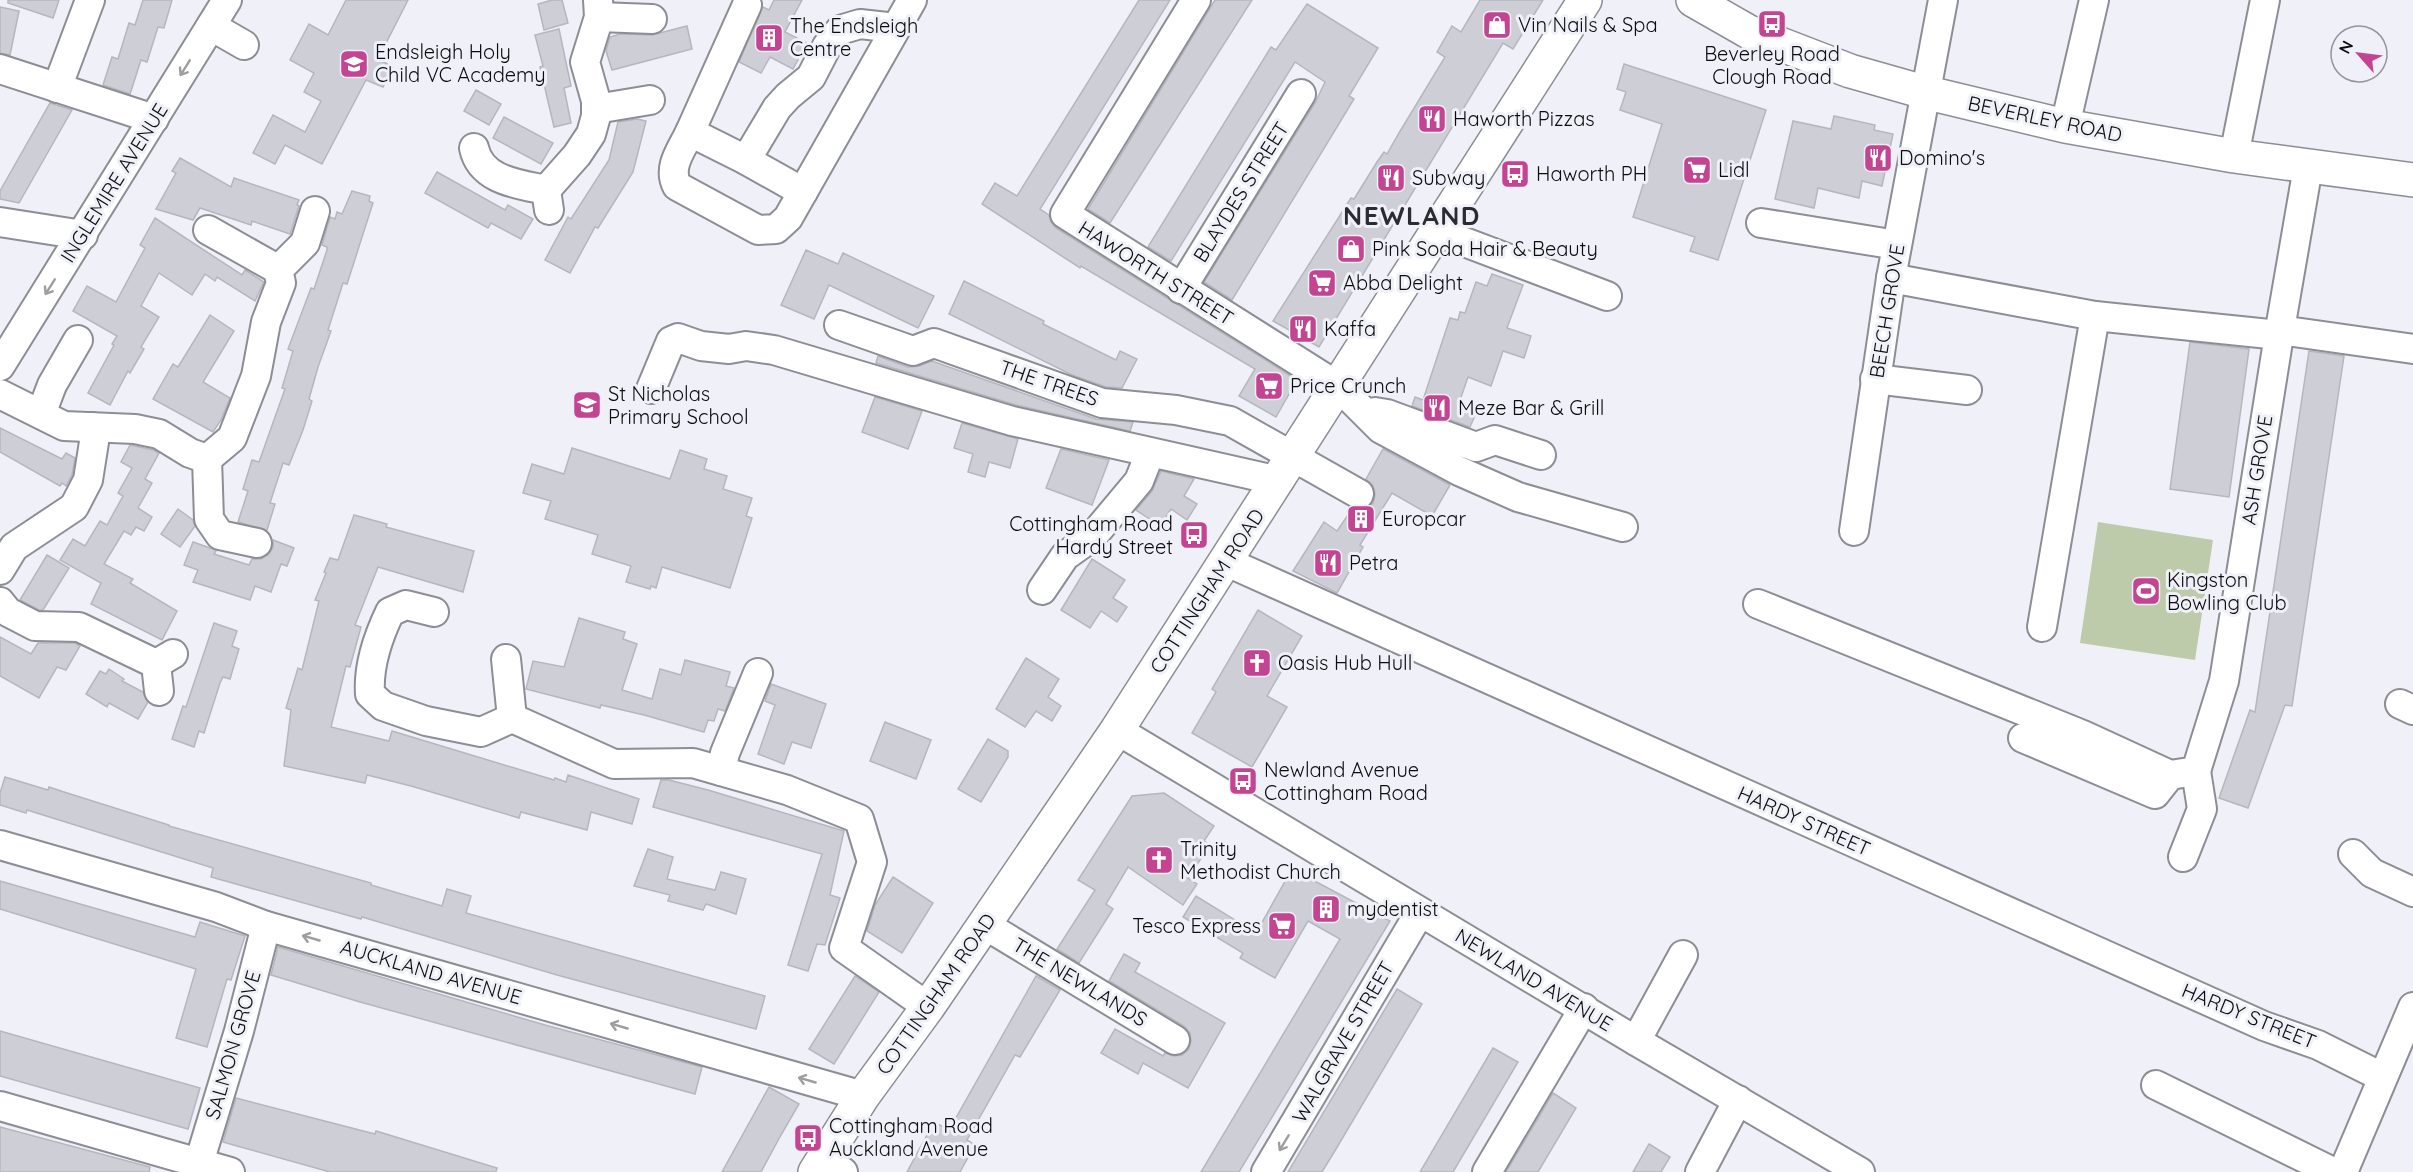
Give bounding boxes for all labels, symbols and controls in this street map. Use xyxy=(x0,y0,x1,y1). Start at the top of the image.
bus stop icon: Beverley Road Clough Road xyxy=(1756,8,1788,40)
shop icon: Vin Nails & Spa xyxy=(1481,9,1513,41)
place label: Vin Nails & Spa xyxy=(1518,12,1658,37)
place label: The Endsleigh Centre xyxy=(790,13,918,61)
building icon: The Endsleigh Centre xyxy=(753,22,785,54)
north arrow xyxy=(2329,24,2389,84)
text: N xyxy=(2334,37,2357,57)
place label: Endsleigh Holy Child VC Academy xyxy=(375,39,546,87)
place label: Beverley Road Clough Road xyxy=(1704,41,1840,89)
school or university icon: Endsleigh Holy Child VC Academy xyxy=(338,48,370,80)
one-way arrow xyxy=(179,59,191,76)
street label: BEVERLEY ROAD xyxy=(1966,90,2124,147)
street label: INGLEMIRE AVENUE xyxy=(54,98,173,267)
restaurant icon: Haworth Pizzas xyxy=(1416,103,1448,135)
place label: Haworth Pizzas xyxy=(1453,106,1595,131)
street label: BLAYDES STREET xyxy=(1187,117,1294,267)
restaurant icon: Domino's xyxy=(1862,142,1894,174)
place label: Domino's xyxy=(1899,145,1985,170)
supermarket icon: Lidl xyxy=(1681,154,1713,186)
place label: Lidl xyxy=(1718,157,1750,182)
bus stop icon: Haworth PH xyxy=(1499,158,1531,190)
place label: Haworth PH xyxy=(1536,161,1647,186)
restaurant icon: Subway xyxy=(1375,162,1407,194)
place label: Subway xyxy=(1412,165,1485,190)
district label: NEWLAND xyxy=(1343,199,1481,232)
street label: HAWORTH STREET xyxy=(1074,215,1238,330)
shop icon: Pink Soda Hair & Beauty xyxy=(1335,233,1367,265)
place label: Pink Soda Hair & Beauty xyxy=(1372,236,1598,261)
street label: BEECH GROVE xyxy=(1864,242,1909,380)
supermarket icon: Abba Delight xyxy=(1306,267,1338,299)
place label: Abba Delight xyxy=(1343,270,1463,295)
one-way arrow xyxy=(43,278,55,295)
restaurant icon: Kaffa xyxy=(1287,313,1319,345)
place label: Kaffa xyxy=(1324,316,1376,341)
street label: THE TREES xyxy=(997,354,1102,411)
supermarket icon: Price Crunch xyxy=(1253,370,1285,402)
place label: Price Crunch xyxy=(1290,373,1406,398)
place label: St Nicholas Primary School xyxy=(608,381,749,429)
school or university icon: St Nicholas Primary School xyxy=(571,389,603,421)
restaurant icon: Meze Bar & Grill xyxy=(1421,392,1453,424)
place label: Meze Bar & Grill xyxy=(1458,395,1604,420)
street label: ASH GROVE xyxy=(2235,413,2278,527)
building icon: Europcar xyxy=(1345,503,1377,535)
street label: COTTINGHAM ROAD xyxy=(1144,504,1269,678)
place label: Europcar xyxy=(1382,506,1466,531)
place label: Cottingham Road Hardy Street xyxy=(1009,511,1173,559)
bus stop icon: Cottingham Road Hardy Street xyxy=(1178,519,1210,551)
restaurant icon: Petra xyxy=(1312,547,1344,579)
place label: Petra xyxy=(1349,550,1398,575)
place label: Kingston Bowling Club xyxy=(2167,567,2287,615)
sports icon: Kingston Bowling Club xyxy=(2130,575,2162,607)
church icon: Oasis Hub Hull xyxy=(1241,647,1273,679)
place label: Oasis Hub Hull xyxy=(1278,650,1412,675)
place label: Newland Avenue Cottingham Road xyxy=(1264,757,1428,805)
bus stop icon: Newland Avenue Cottingham Road xyxy=(1227,765,1259,797)
street label: HARDY STREET xyxy=(1734,780,1874,861)
place label: Trinity Methodist Church xyxy=(1180,836,1341,884)
church icon: Trinity Methodist Church xyxy=(1143,844,1175,876)
building icon: mydentist xyxy=(1310,893,1342,925)
place label: mydentist xyxy=(1347,896,1439,921)
street label: COTTINGHAM ROAD xyxy=(870,908,1001,1079)
supermarket icon: Tesco Express xyxy=(1266,910,1298,942)
place label: Tesco Express xyxy=(1132,913,1261,938)
street label: NEWLAND AVENUE xyxy=(1451,923,1617,1036)
one-way arrow xyxy=(301,932,320,944)
street label: THE NEWLANDS xyxy=(1009,932,1152,1032)
street label: AUCKLAND AVENUE xyxy=(338,934,525,1009)
street label: WALGRAVE STREET xyxy=(1286,957,1399,1127)
street label: SALMON GROVE xyxy=(199,968,266,1122)
street label: HARDY STREET xyxy=(2178,977,2320,1054)
one-way arrow xyxy=(610,1020,629,1031)
one-way arrow xyxy=(798,1074,817,1085)
place label: Cottingham Road Auckland Avenue xyxy=(829,1113,993,1161)
bus stop icon: Cottingham Road Auckland Avenue xyxy=(792,1122,824,1154)
one-way arrow xyxy=(1278,1134,1290,1151)

